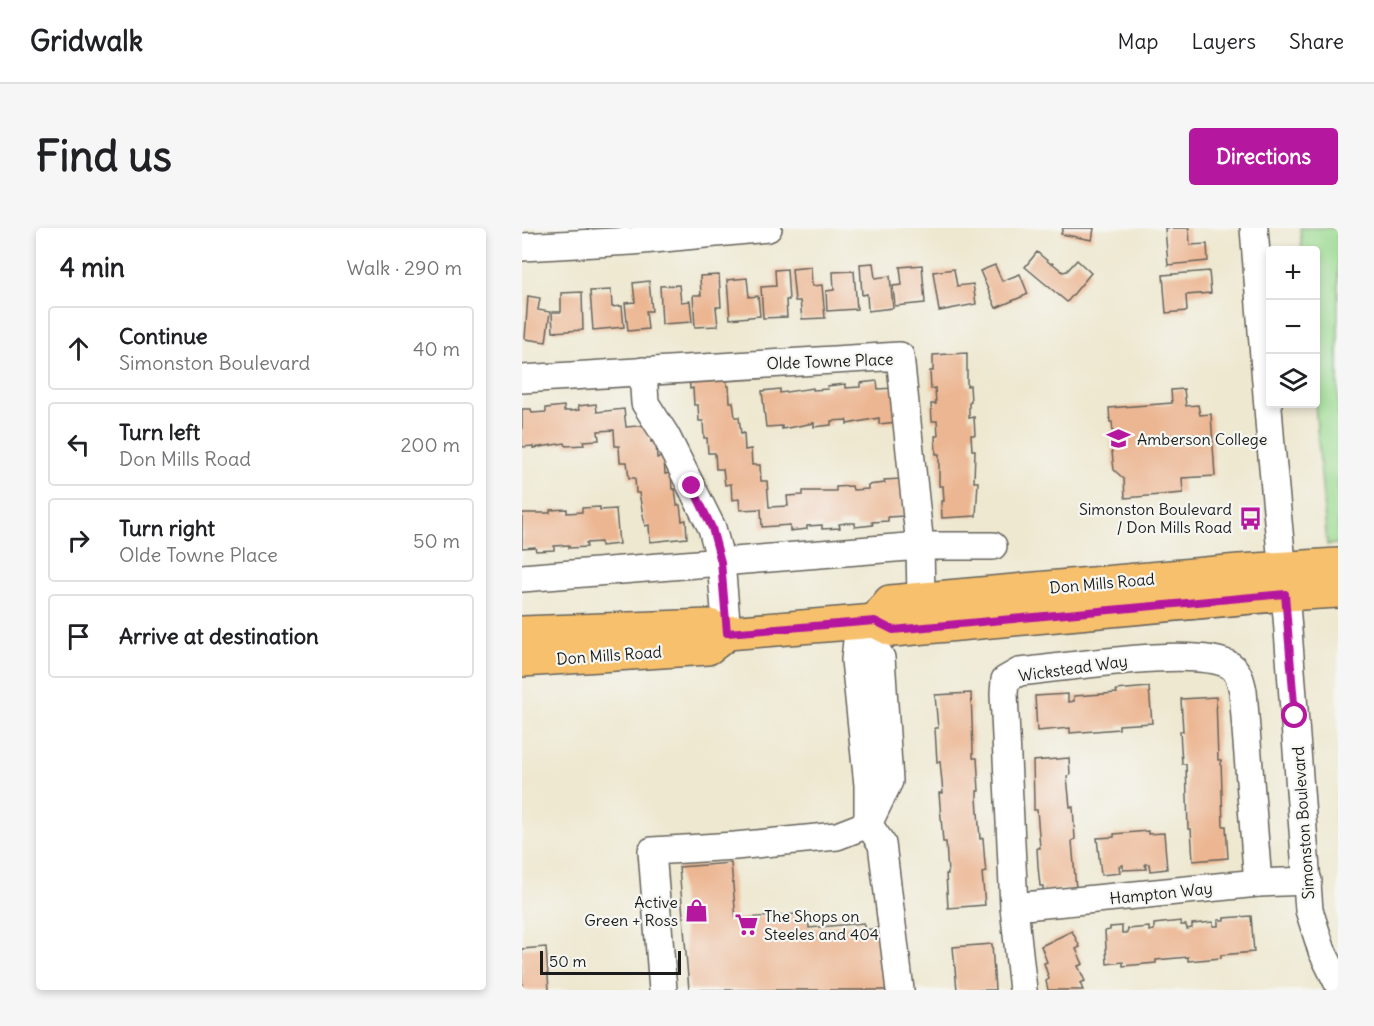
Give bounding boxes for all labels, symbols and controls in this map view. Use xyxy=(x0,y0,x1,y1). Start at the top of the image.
text: Gridwalk xyxy=(30,23,143,59)
text: Map xyxy=(1118,28,1158,55)
text: Layers xyxy=(1191,28,1256,55)
text: Share xyxy=(1289,28,1344,55)
button: Directions xyxy=(1189,128,1338,185)
text: Find us xyxy=(36,130,172,182)
map controls xyxy=(1266,246,1320,408)
button: + xyxy=(1266,246,1320,300)
text: 4 min xyxy=(60,251,125,284)
text: Walk · 290 m xyxy=(347,255,462,280)
button: − xyxy=(1266,300,1320,354)
text: Continue xyxy=(119,322,208,350)
icon: ahead xyxy=(62,332,95,365)
text: 40 m xyxy=(413,336,460,361)
street label: Olde Towne Place xyxy=(766,349,894,373)
text: Simonston Boulevard xyxy=(119,350,310,375)
button: layers xyxy=(1266,354,1320,408)
text: Turn left xyxy=(119,418,200,446)
school or university icon: Amberson College xyxy=(1106,426,1132,452)
icon: left xyxy=(62,428,95,461)
place label: Amberson College xyxy=(1137,429,1267,449)
text: 200 m xyxy=(400,432,460,457)
text: Don Mills Road xyxy=(119,446,251,471)
route end xyxy=(678,472,704,498)
place label: Simonston Boulevard / Don Mills Road xyxy=(1079,499,1232,537)
bus stop icon: Simonston Boulevard / Don Mills Road xyxy=(1237,505,1263,531)
text: Turn right xyxy=(119,514,215,542)
icon: right xyxy=(62,524,95,557)
text: 50 m xyxy=(413,528,460,553)
text: Olde Towne Place xyxy=(119,542,278,567)
street label: Don Mills Road xyxy=(1048,568,1156,598)
icon: arrive xyxy=(62,620,95,653)
text: Arrive at destination xyxy=(119,622,319,650)
street label: Don Mills Road xyxy=(556,641,662,669)
street label: Wickstead Way xyxy=(1017,650,1129,686)
route start xyxy=(1281,702,1307,728)
street label: Simonston Boulevard xyxy=(1288,746,1318,900)
street label: Hampton Way xyxy=(1109,878,1213,908)
place label: Active Green + Ross xyxy=(584,892,678,930)
shop icon: Active Green + Ross xyxy=(683,898,709,924)
place label: The Shops on Steeles and 404 xyxy=(764,906,879,944)
supermarket icon: The Shops on Steeles and 404 xyxy=(733,912,759,938)
scale bar xyxy=(540,948,681,976)
text: 50 m xyxy=(549,951,587,971)

